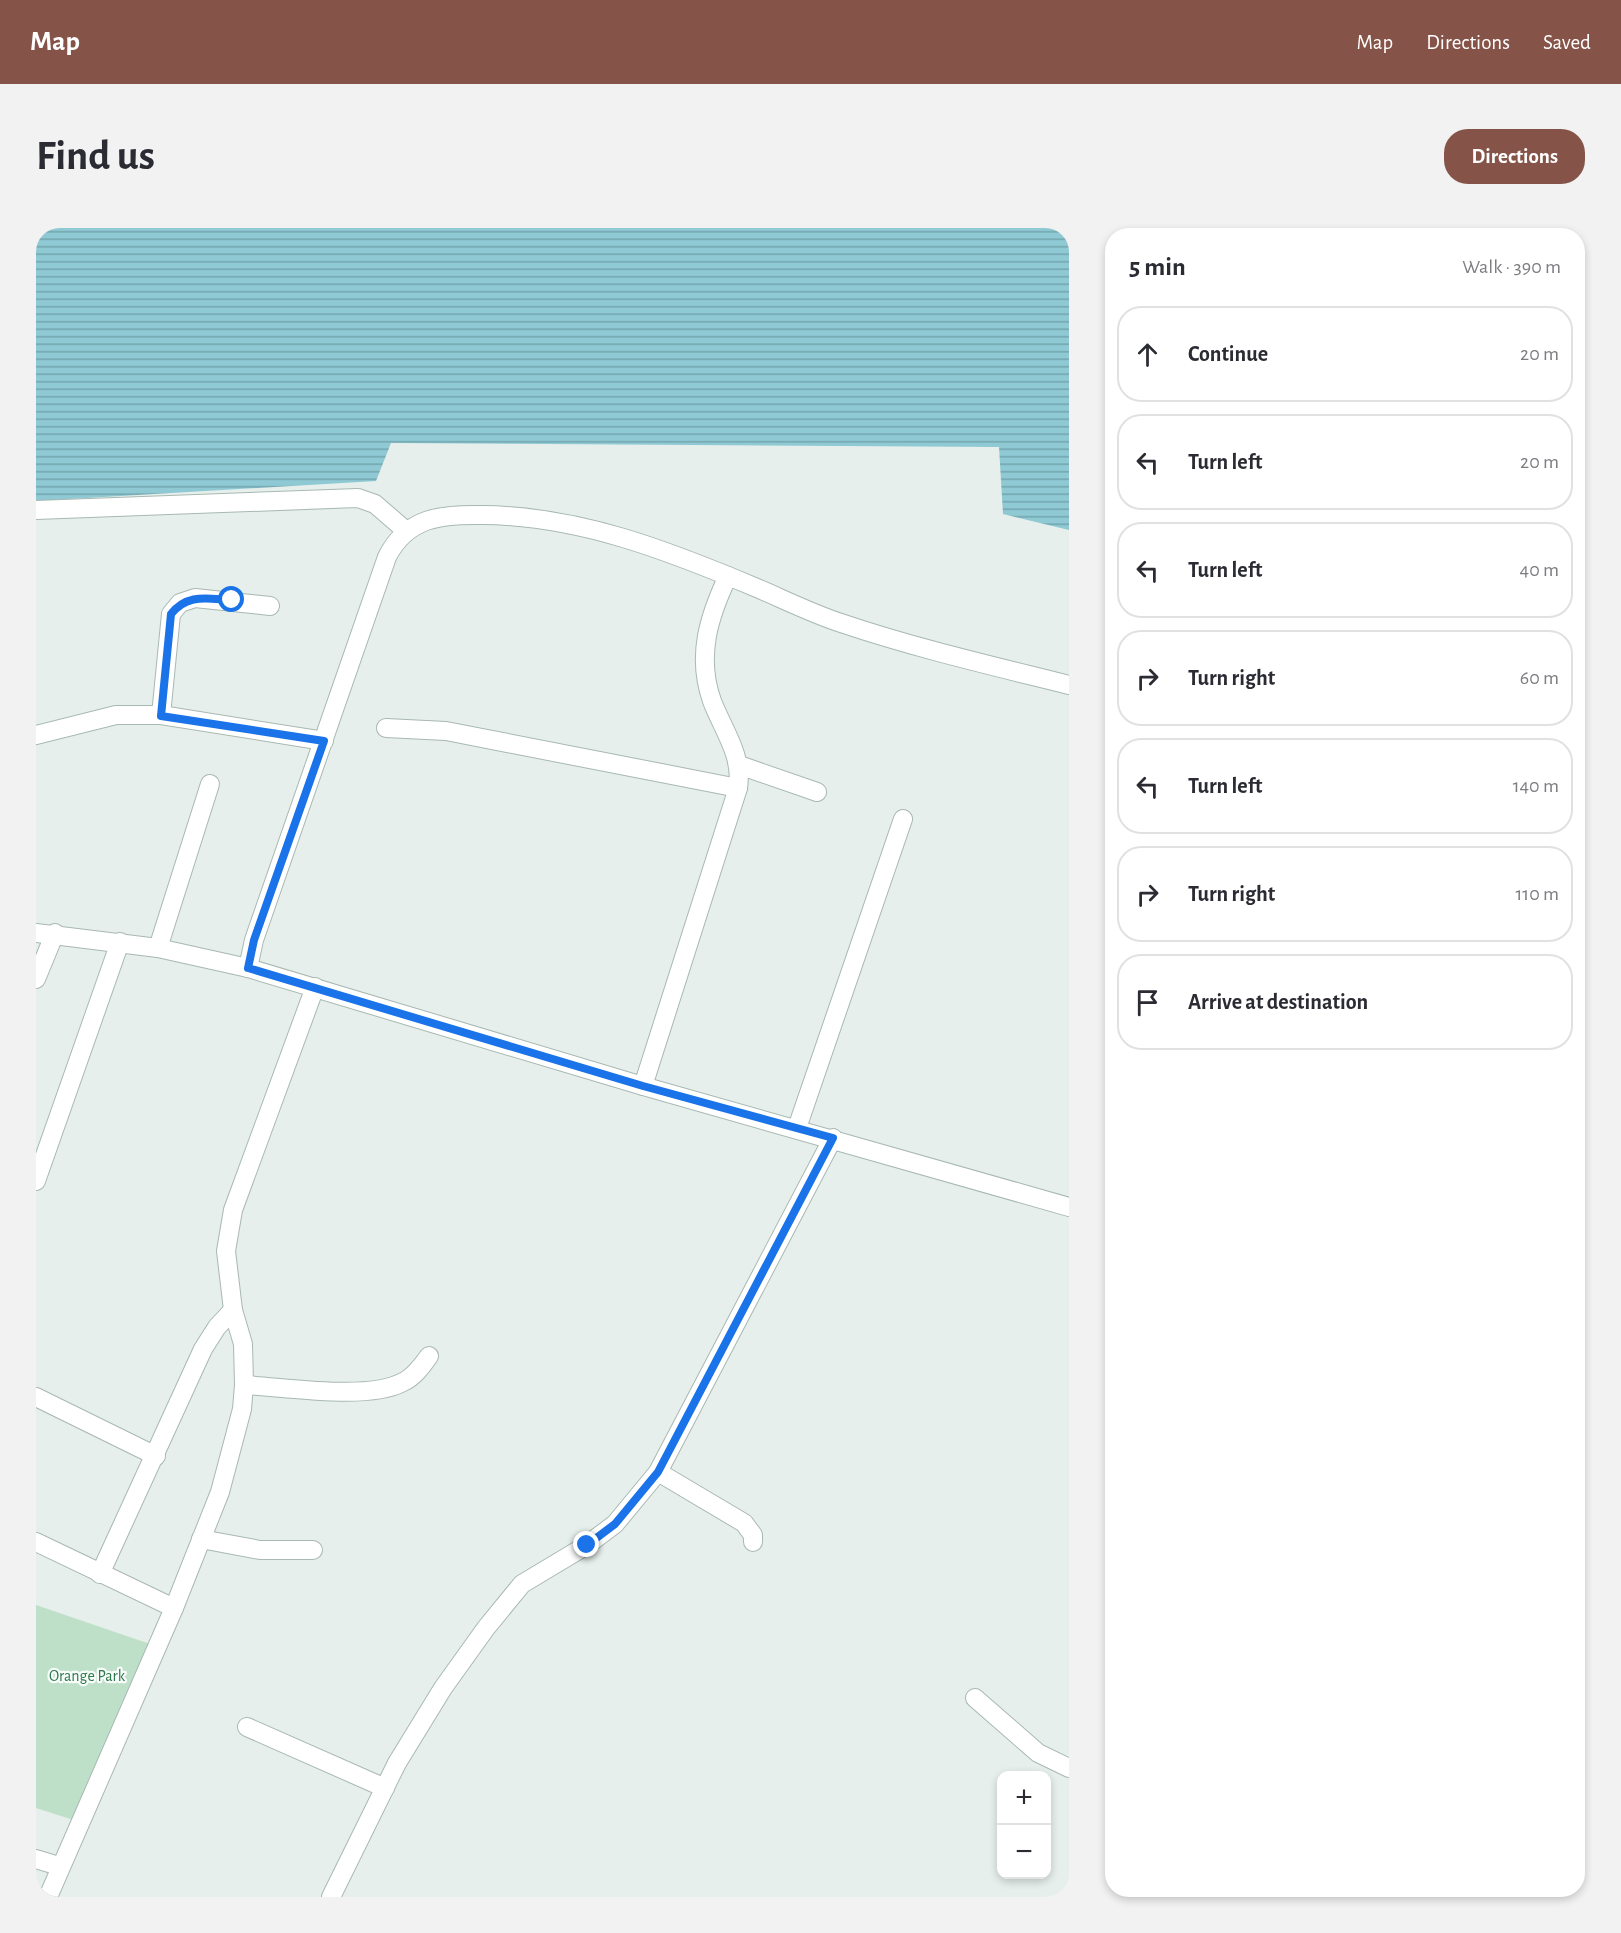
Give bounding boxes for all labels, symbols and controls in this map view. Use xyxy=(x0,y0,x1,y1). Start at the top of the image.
text: Map xyxy=(30,28,80,56)
text: Map xyxy=(1357,32,1393,53)
text: Directions xyxy=(1426,32,1510,53)
text: Saved xyxy=(1543,32,1591,53)
button: Directions xyxy=(1444,129,1585,184)
text: Find us xyxy=(36,135,155,177)
text: 5 min xyxy=(1129,254,1186,280)
text: Walk · 390 m xyxy=(1462,257,1561,277)
icon: ahead xyxy=(1131,338,1164,371)
text: Continue xyxy=(1188,343,1268,365)
text: 20 m xyxy=(1520,344,1559,364)
icon: left xyxy=(1131,446,1164,479)
text: Turn left xyxy=(1188,451,1262,473)
text: 20 m xyxy=(1520,452,1559,472)
icon: left xyxy=(1131,554,1164,587)
text: Turn left xyxy=(1188,559,1262,581)
text: 40 m xyxy=(1520,560,1559,580)
route start xyxy=(218,586,244,612)
icon: right xyxy=(1131,662,1164,695)
text: Turn right xyxy=(1188,667,1275,689)
text: 60 m xyxy=(1520,668,1559,688)
icon: left xyxy=(1131,770,1164,803)
text: Turn left xyxy=(1188,775,1262,797)
text: 140 m xyxy=(1513,776,1559,796)
icon: right xyxy=(1131,878,1164,911)
text: Turn right xyxy=(1188,883,1275,905)
text: 110 m xyxy=(1515,884,1559,904)
icon: arrive xyxy=(1131,986,1164,1019)
text: Arrive at destination xyxy=(1188,991,1368,1013)
route end xyxy=(573,1531,599,1557)
park label: Orange Park xyxy=(49,1668,126,1684)
map controls xyxy=(997,1771,1051,1879)
button: + xyxy=(997,1771,1051,1825)
button: − xyxy=(997,1825,1051,1879)

